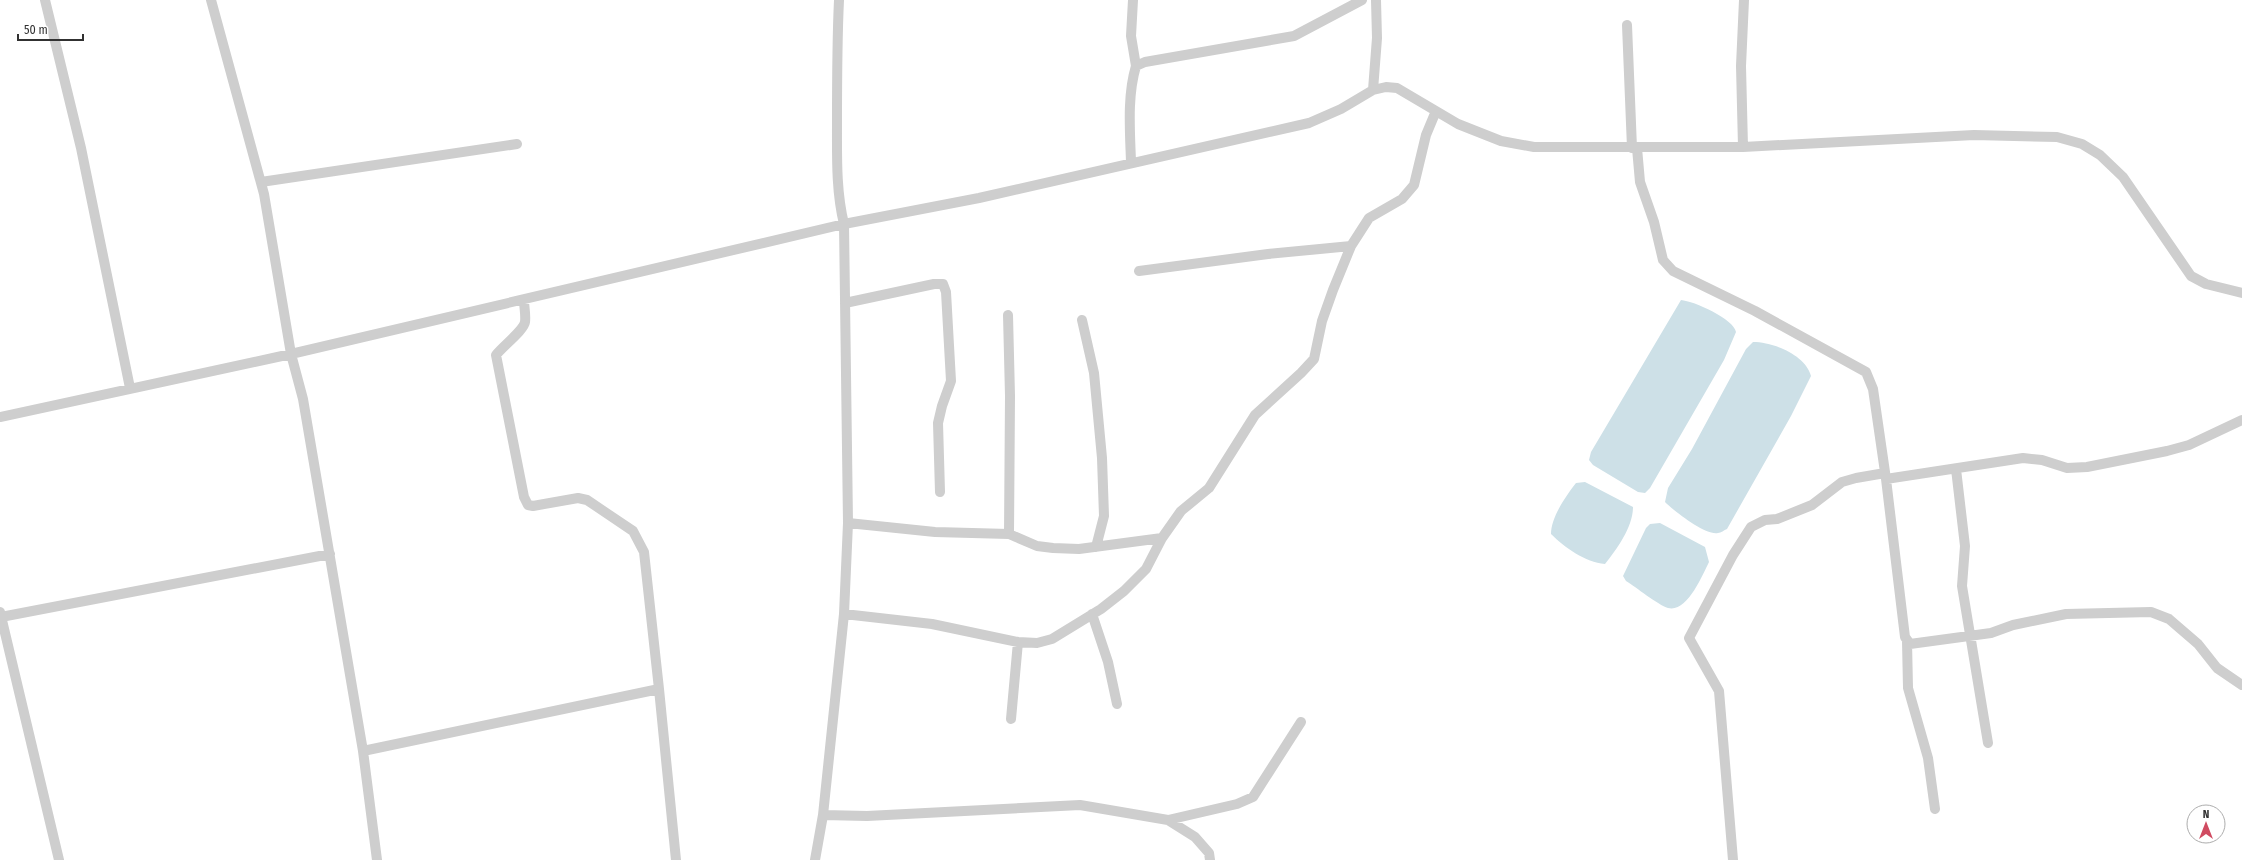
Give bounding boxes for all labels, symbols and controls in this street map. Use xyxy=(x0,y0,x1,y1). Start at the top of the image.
scale bar xyxy=(18,16,83,42)
text: 50 m xyxy=(24,23,48,37)
north arrow xyxy=(2186,804,2226,844)
text: N xyxy=(2203,808,2209,821)

